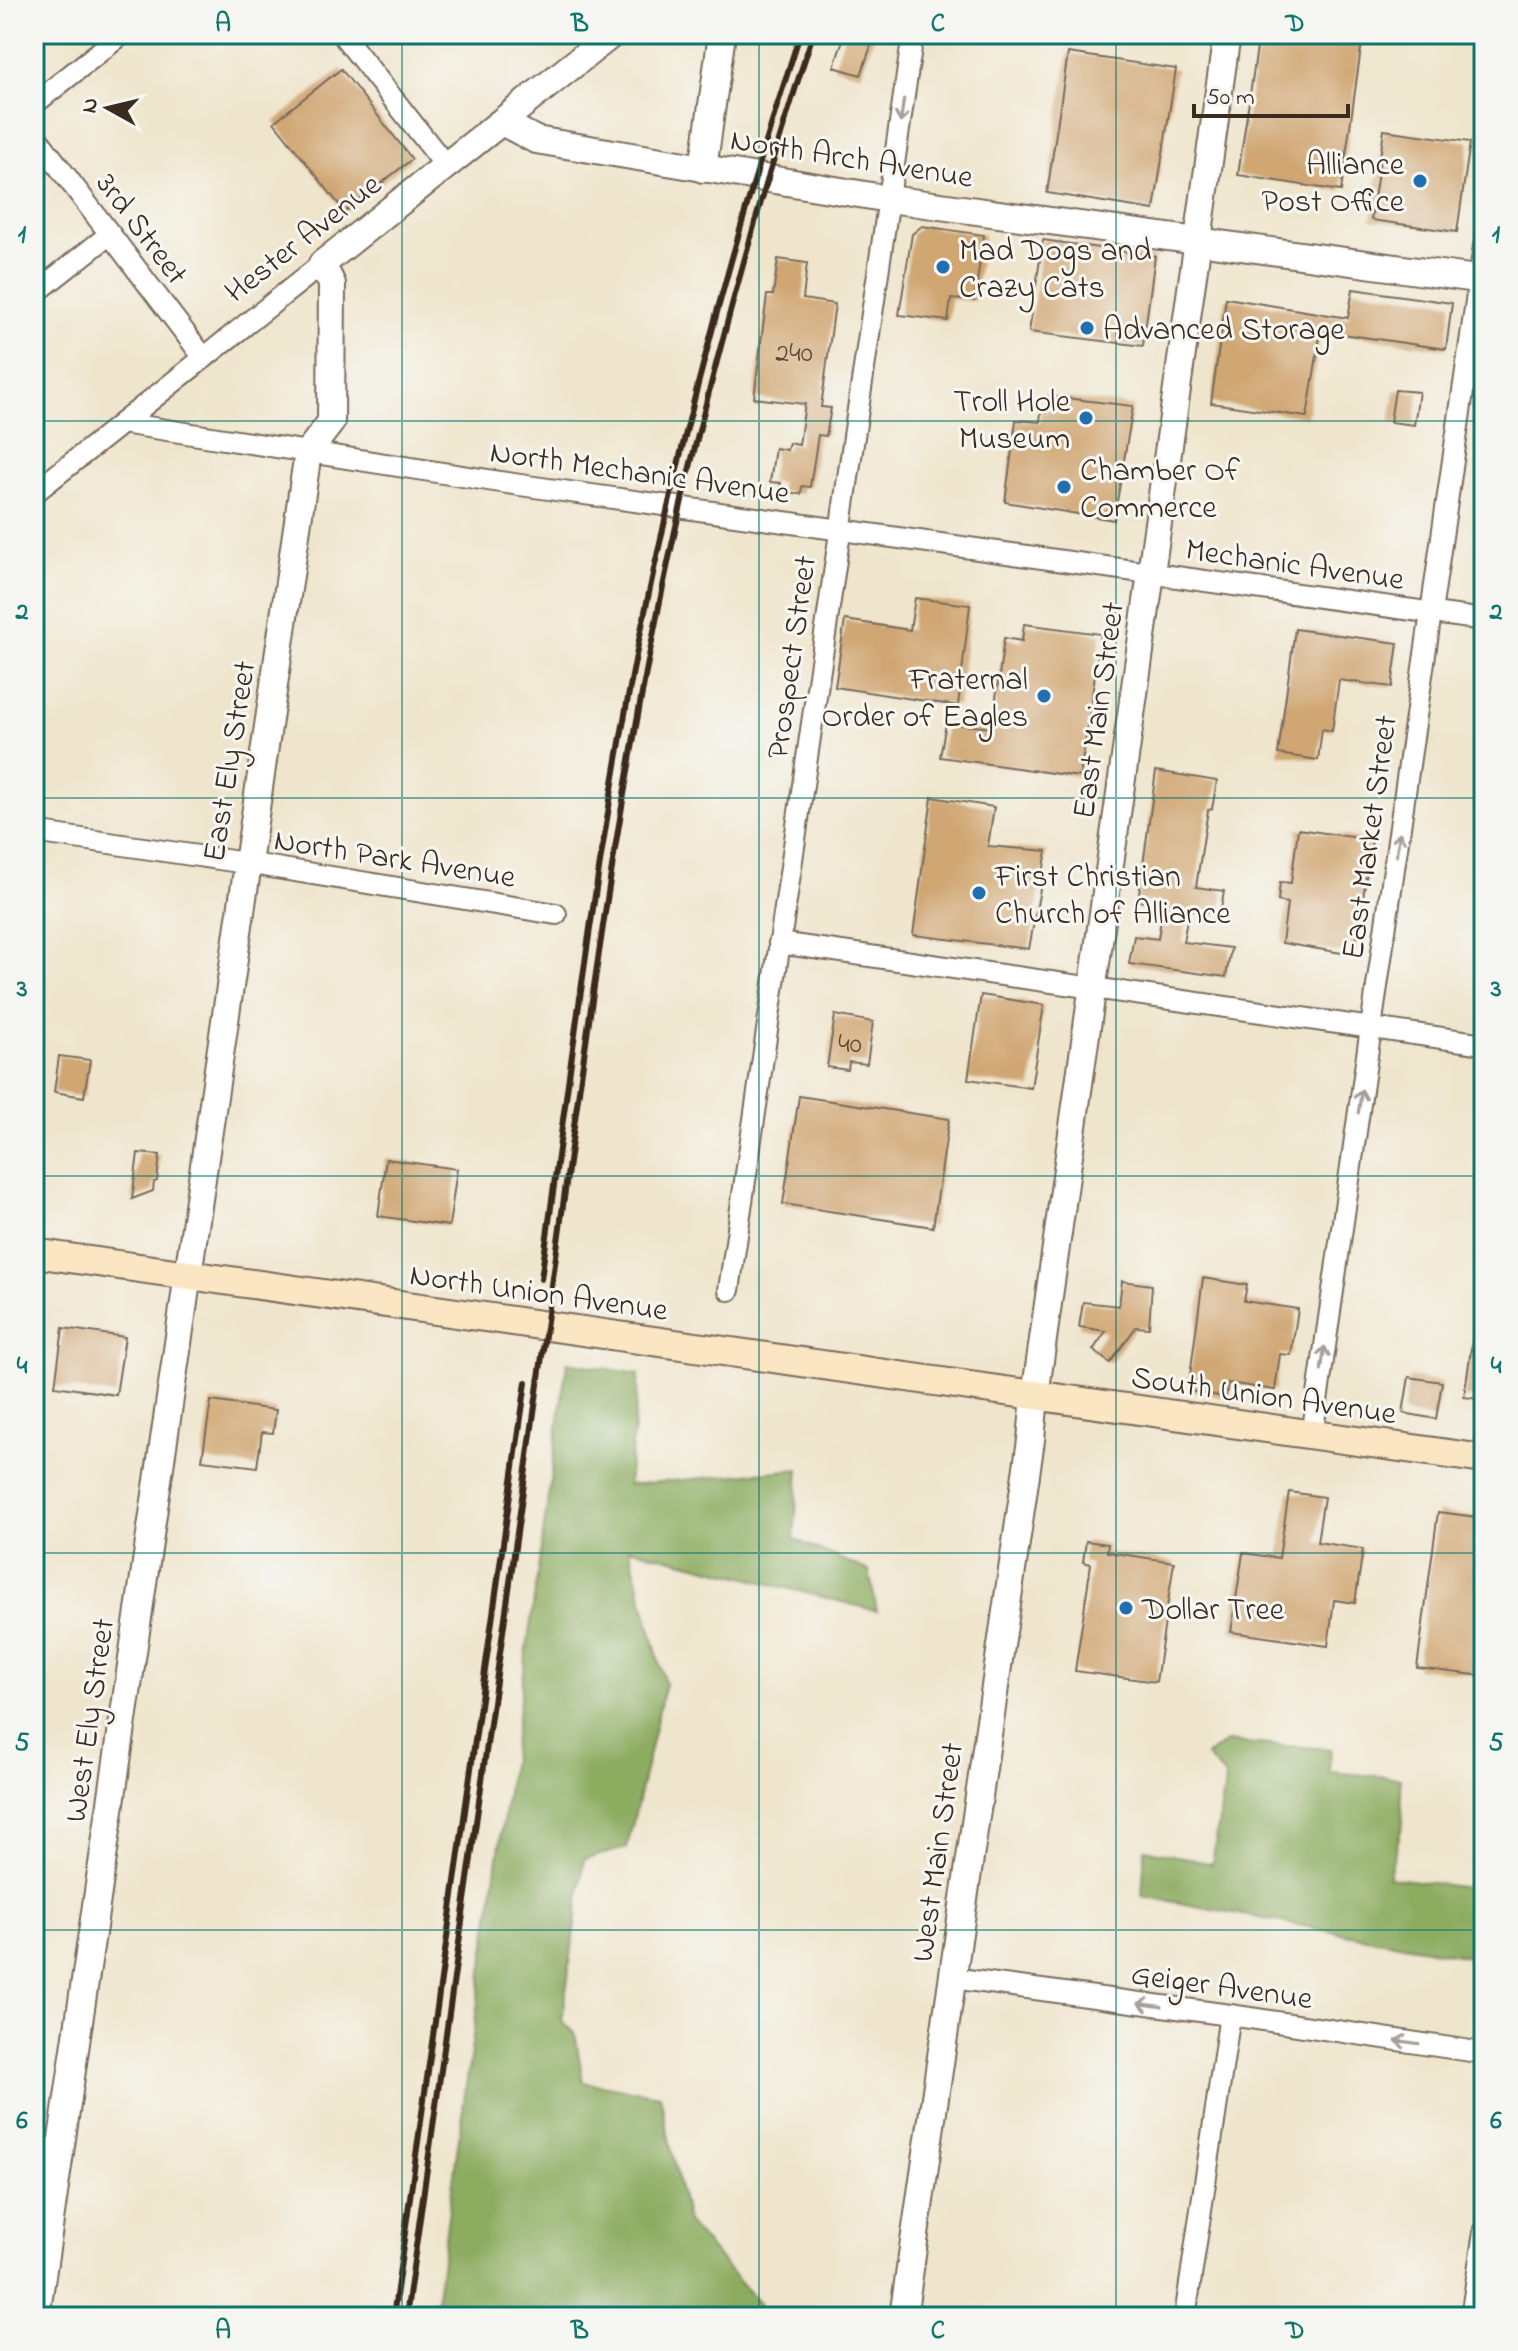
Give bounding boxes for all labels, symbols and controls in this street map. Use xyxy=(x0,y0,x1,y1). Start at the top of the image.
text: A xyxy=(215,6,231,44)
text: B xyxy=(570,6,589,44)
text: C xyxy=(931,6,945,44)
text: D xyxy=(1284,6,1305,44)
north arrow xyxy=(68,68,148,148)
scale bar xyxy=(1194,68,1348,118)
text: 50 m xyxy=(1206,81,1255,116)
text: N xyxy=(74,96,108,115)
one-way arrow xyxy=(894,98,909,123)
street label: North Arch Avenue xyxy=(727,118,977,203)
place label: Alliance Post Office xyxy=(1262,143,1405,227)
street label: Hester Avenue xyxy=(216,163,393,316)
street label: 3rd Street xyxy=(82,164,198,296)
marker: Alliance Post Office xyxy=(1411,172,1429,190)
text: 1 xyxy=(18,217,27,255)
text: 1 xyxy=(1492,217,1501,255)
place label: Mad Dogs and Crazy Cats xyxy=(959,229,1152,313)
marker: Mad Dogs and Crazy Cats xyxy=(934,258,952,276)
place label: Advanced Storage xyxy=(1103,308,1345,355)
marker: Advanced Storage xyxy=(1078,319,1096,337)
house number: 240 xyxy=(775,334,813,375)
place label: Troll Hole Museum xyxy=(953,380,1071,464)
marker: Troll Hole Museum xyxy=(1077,409,1095,427)
street label: North Mechanic Avenue xyxy=(487,430,793,519)
place label: Chamber Of Commerce xyxy=(1080,449,1240,533)
marker: Chamber Of Commerce xyxy=(1055,478,1073,496)
street label: Mechanic Avenue xyxy=(1182,528,1407,605)
street label: Prospect Street xyxy=(756,553,831,762)
text: 2 xyxy=(15,594,29,632)
text: 2 xyxy=(1489,594,1503,632)
street label: East Main Street xyxy=(1062,599,1139,822)
street label: East Ely Street xyxy=(192,657,271,865)
place label: Fraternal Order of Eagles xyxy=(822,658,1028,742)
marker: Fraternal Order of Eagles xyxy=(1035,687,1053,705)
street label: East Market Street xyxy=(1331,712,1412,963)
street label: North Park Avenue xyxy=(270,818,519,903)
one-way arrow xyxy=(1391,832,1406,857)
place label: First Christian Church of Alliance xyxy=(994,855,1231,939)
marker: First Christian Church of Alliance xyxy=(970,884,988,902)
text: 3 xyxy=(16,971,28,1009)
text: 3 xyxy=(1490,971,1502,1009)
house number: 40 xyxy=(838,1025,862,1066)
one-way arrow xyxy=(1353,1089,1368,1114)
street label: North Union Avenue xyxy=(407,1253,671,1336)
one-way arrow xyxy=(1316,1346,1331,1372)
text: 4 xyxy=(17,1348,28,1386)
text: 4 xyxy=(1491,1348,1502,1386)
street label: South Union Avenue xyxy=(1128,1356,1400,1439)
place label: Dollar Tree xyxy=(1141,1588,1285,1635)
marker: Dollar Tree xyxy=(1117,1599,1135,1617)
street label: West Ely Street xyxy=(54,1615,129,1825)
text: 5 xyxy=(15,1725,30,1763)
text: 5 xyxy=(1489,1725,1504,1763)
street label: West Main Street xyxy=(901,1740,978,1965)
street label: Geiger Avenue xyxy=(1128,1952,1316,2025)
one-way arrow xyxy=(1137,1997,1163,2012)
one-way arrow xyxy=(1395,2034,1420,2049)
text: 6 xyxy=(16,2103,28,2141)
text: 6 xyxy=(1490,2103,1502,2141)
text: A xyxy=(215,2313,231,2351)
text: B xyxy=(570,2313,589,2351)
text: C xyxy=(931,2313,945,2351)
text: D xyxy=(1284,2313,1305,2351)

